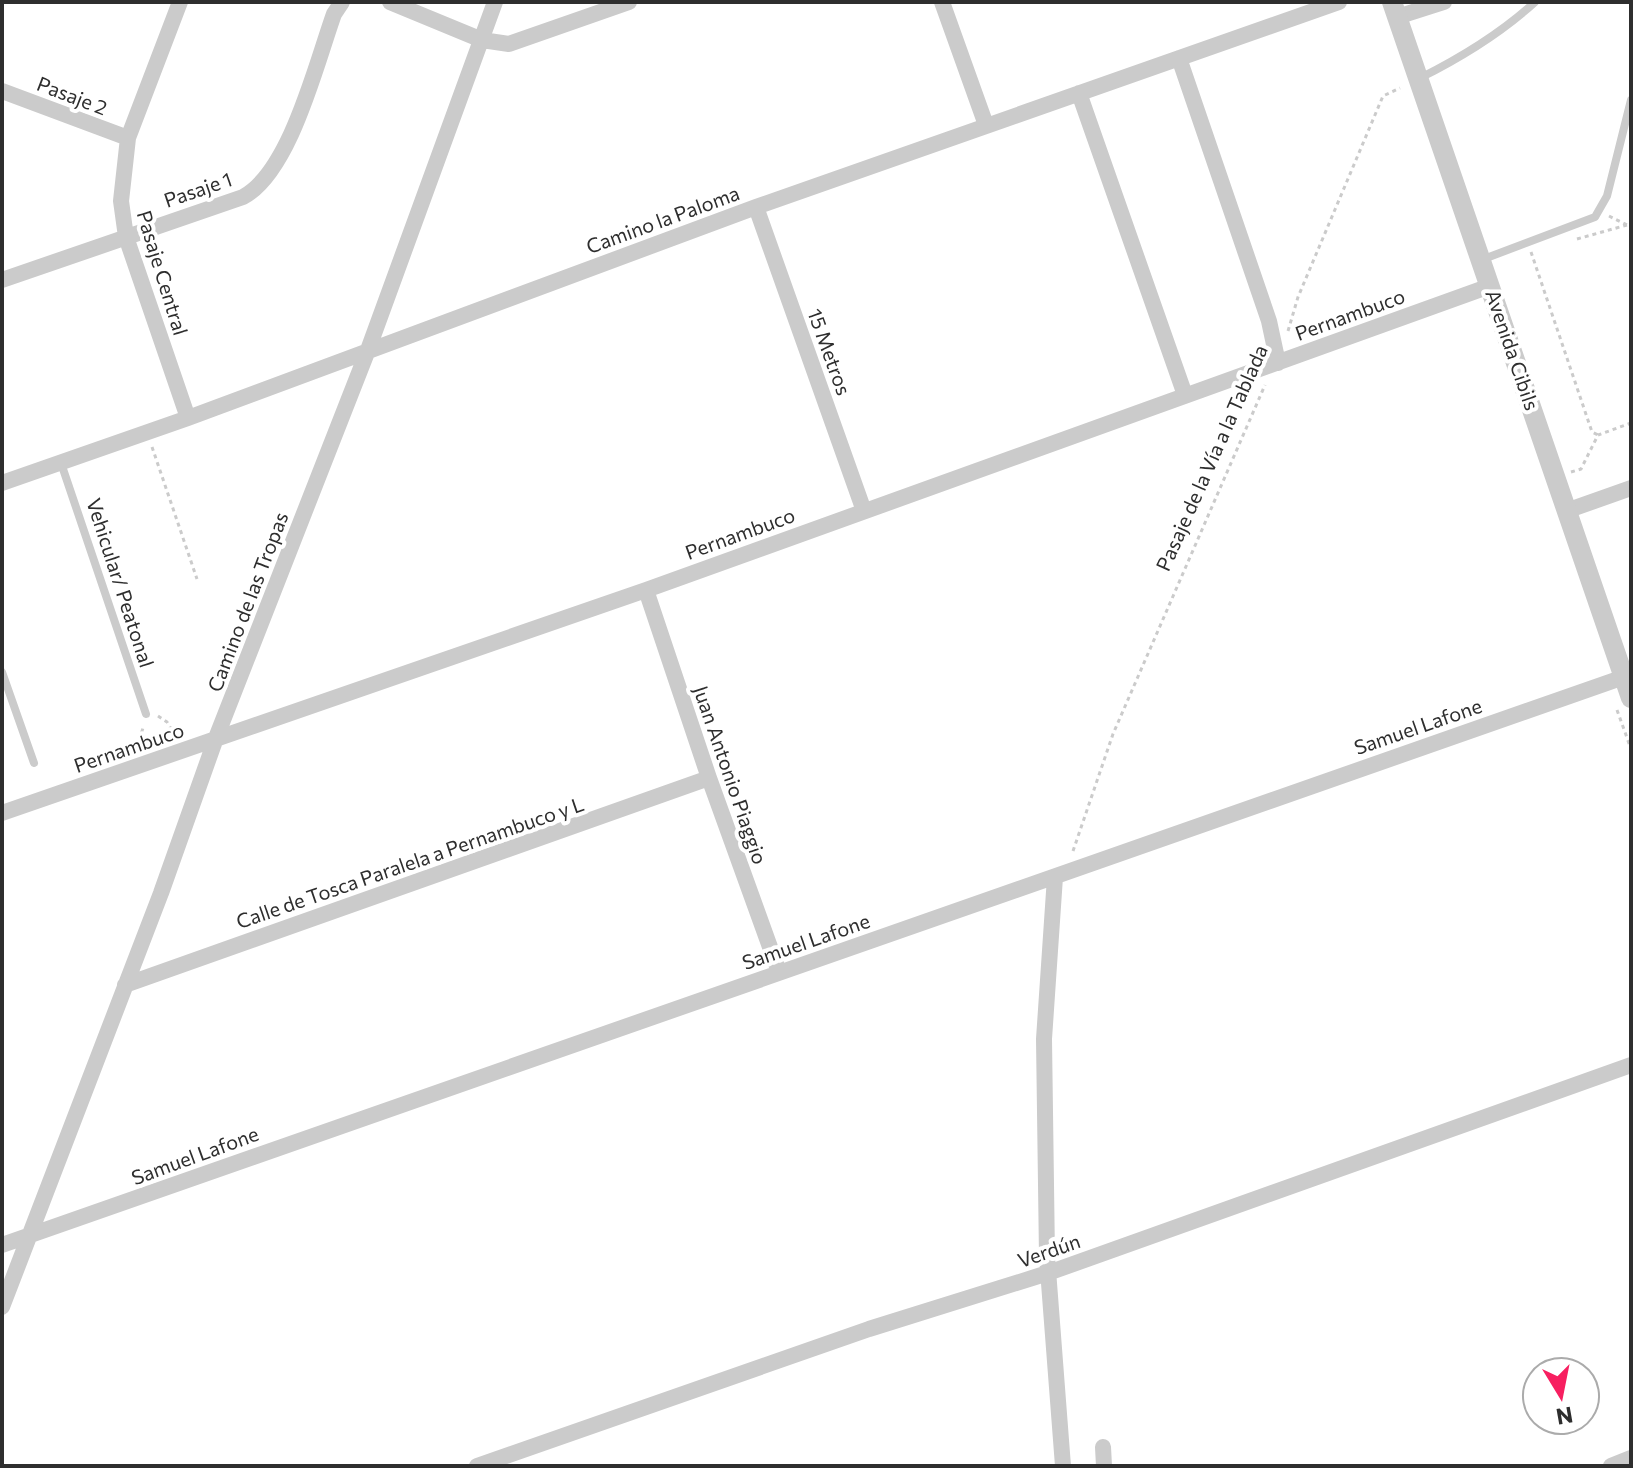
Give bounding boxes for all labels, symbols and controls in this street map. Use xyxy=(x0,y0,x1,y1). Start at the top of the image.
street label: Pasaje 2 xyxy=(34,71,111,119)
street label: Pasaje 1 xyxy=(160,166,235,212)
street label: Camino la Paloma xyxy=(583,180,743,258)
street label: Pasaje Central xyxy=(133,207,193,338)
street label: Pernambuco xyxy=(1292,283,1408,345)
street label: Avenida Cibils xyxy=(1481,286,1545,413)
street label: 15 Metros xyxy=(803,305,857,398)
street label: Pasaje de la Vía a la Tablada xyxy=(1150,341,1272,574)
street label: Vehicular/ Peatonal xyxy=(82,495,160,670)
street label: Pernambuco xyxy=(682,502,798,564)
street label: Camino de las Tropas xyxy=(202,508,292,695)
street label: Juan Antonio Piaggio xyxy=(689,682,773,867)
street label: Samuel Lafone xyxy=(1351,693,1485,759)
street label: Pernambuco xyxy=(70,717,187,777)
street label: Calle de Tosca Paralela a Pernambuco y L xyxy=(233,791,587,933)
street label: Samuel Lafone xyxy=(739,908,873,974)
street label: Samuel Lafone xyxy=(128,1121,262,1189)
street label: Verdún xyxy=(1014,1228,1083,1272)
north arrow xyxy=(1521,1356,1601,1436)
text: N xyxy=(1554,1401,1575,1431)

